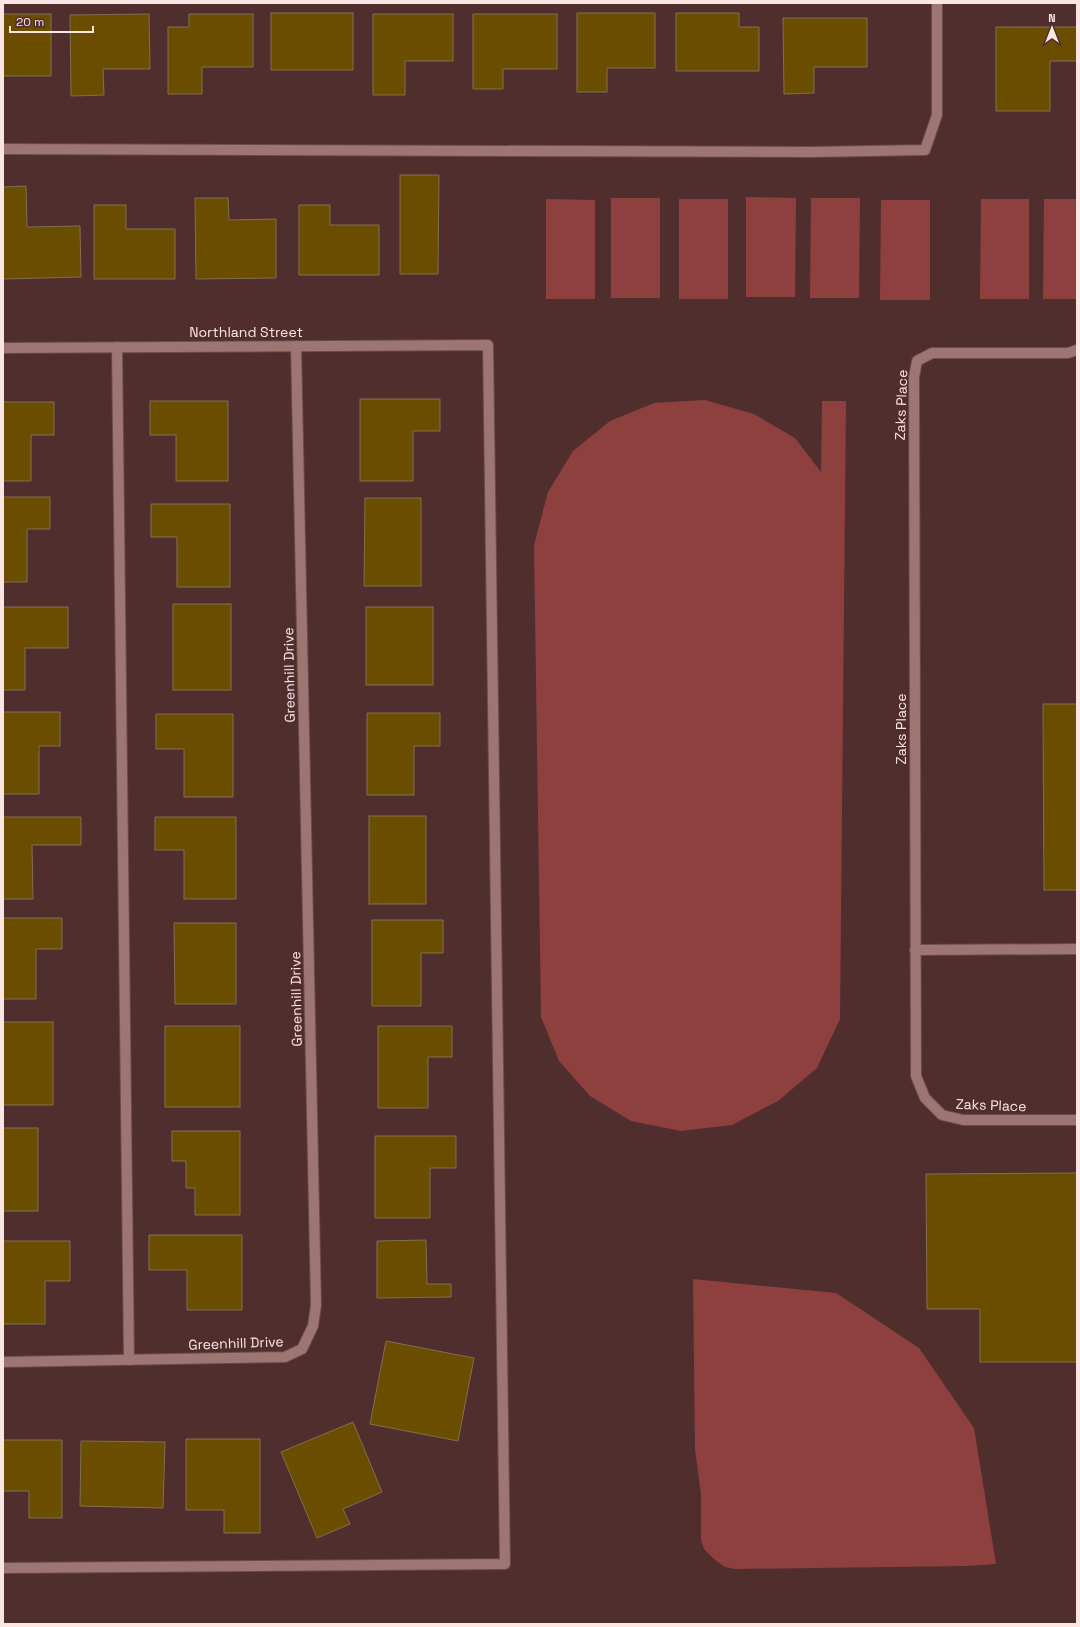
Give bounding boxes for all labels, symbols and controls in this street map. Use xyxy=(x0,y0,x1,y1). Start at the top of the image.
scale bar xyxy=(10,8,93,34)
north arrow xyxy=(1032,8,1072,48)
text: N xyxy=(1048,11,1056,25)
text: 20 m xyxy=(16,14,44,30)
street label: Northland Street xyxy=(189,323,303,341)
street label: Zaks Place xyxy=(891,369,911,441)
street label: Greenhill Drive xyxy=(279,627,299,723)
street label: Zaks Place xyxy=(892,694,910,764)
street label: Greenhill Drive xyxy=(286,951,306,1047)
street label: Zaks Place xyxy=(955,1095,1027,1115)
street label: Greenhill Drive xyxy=(188,1332,284,1354)

